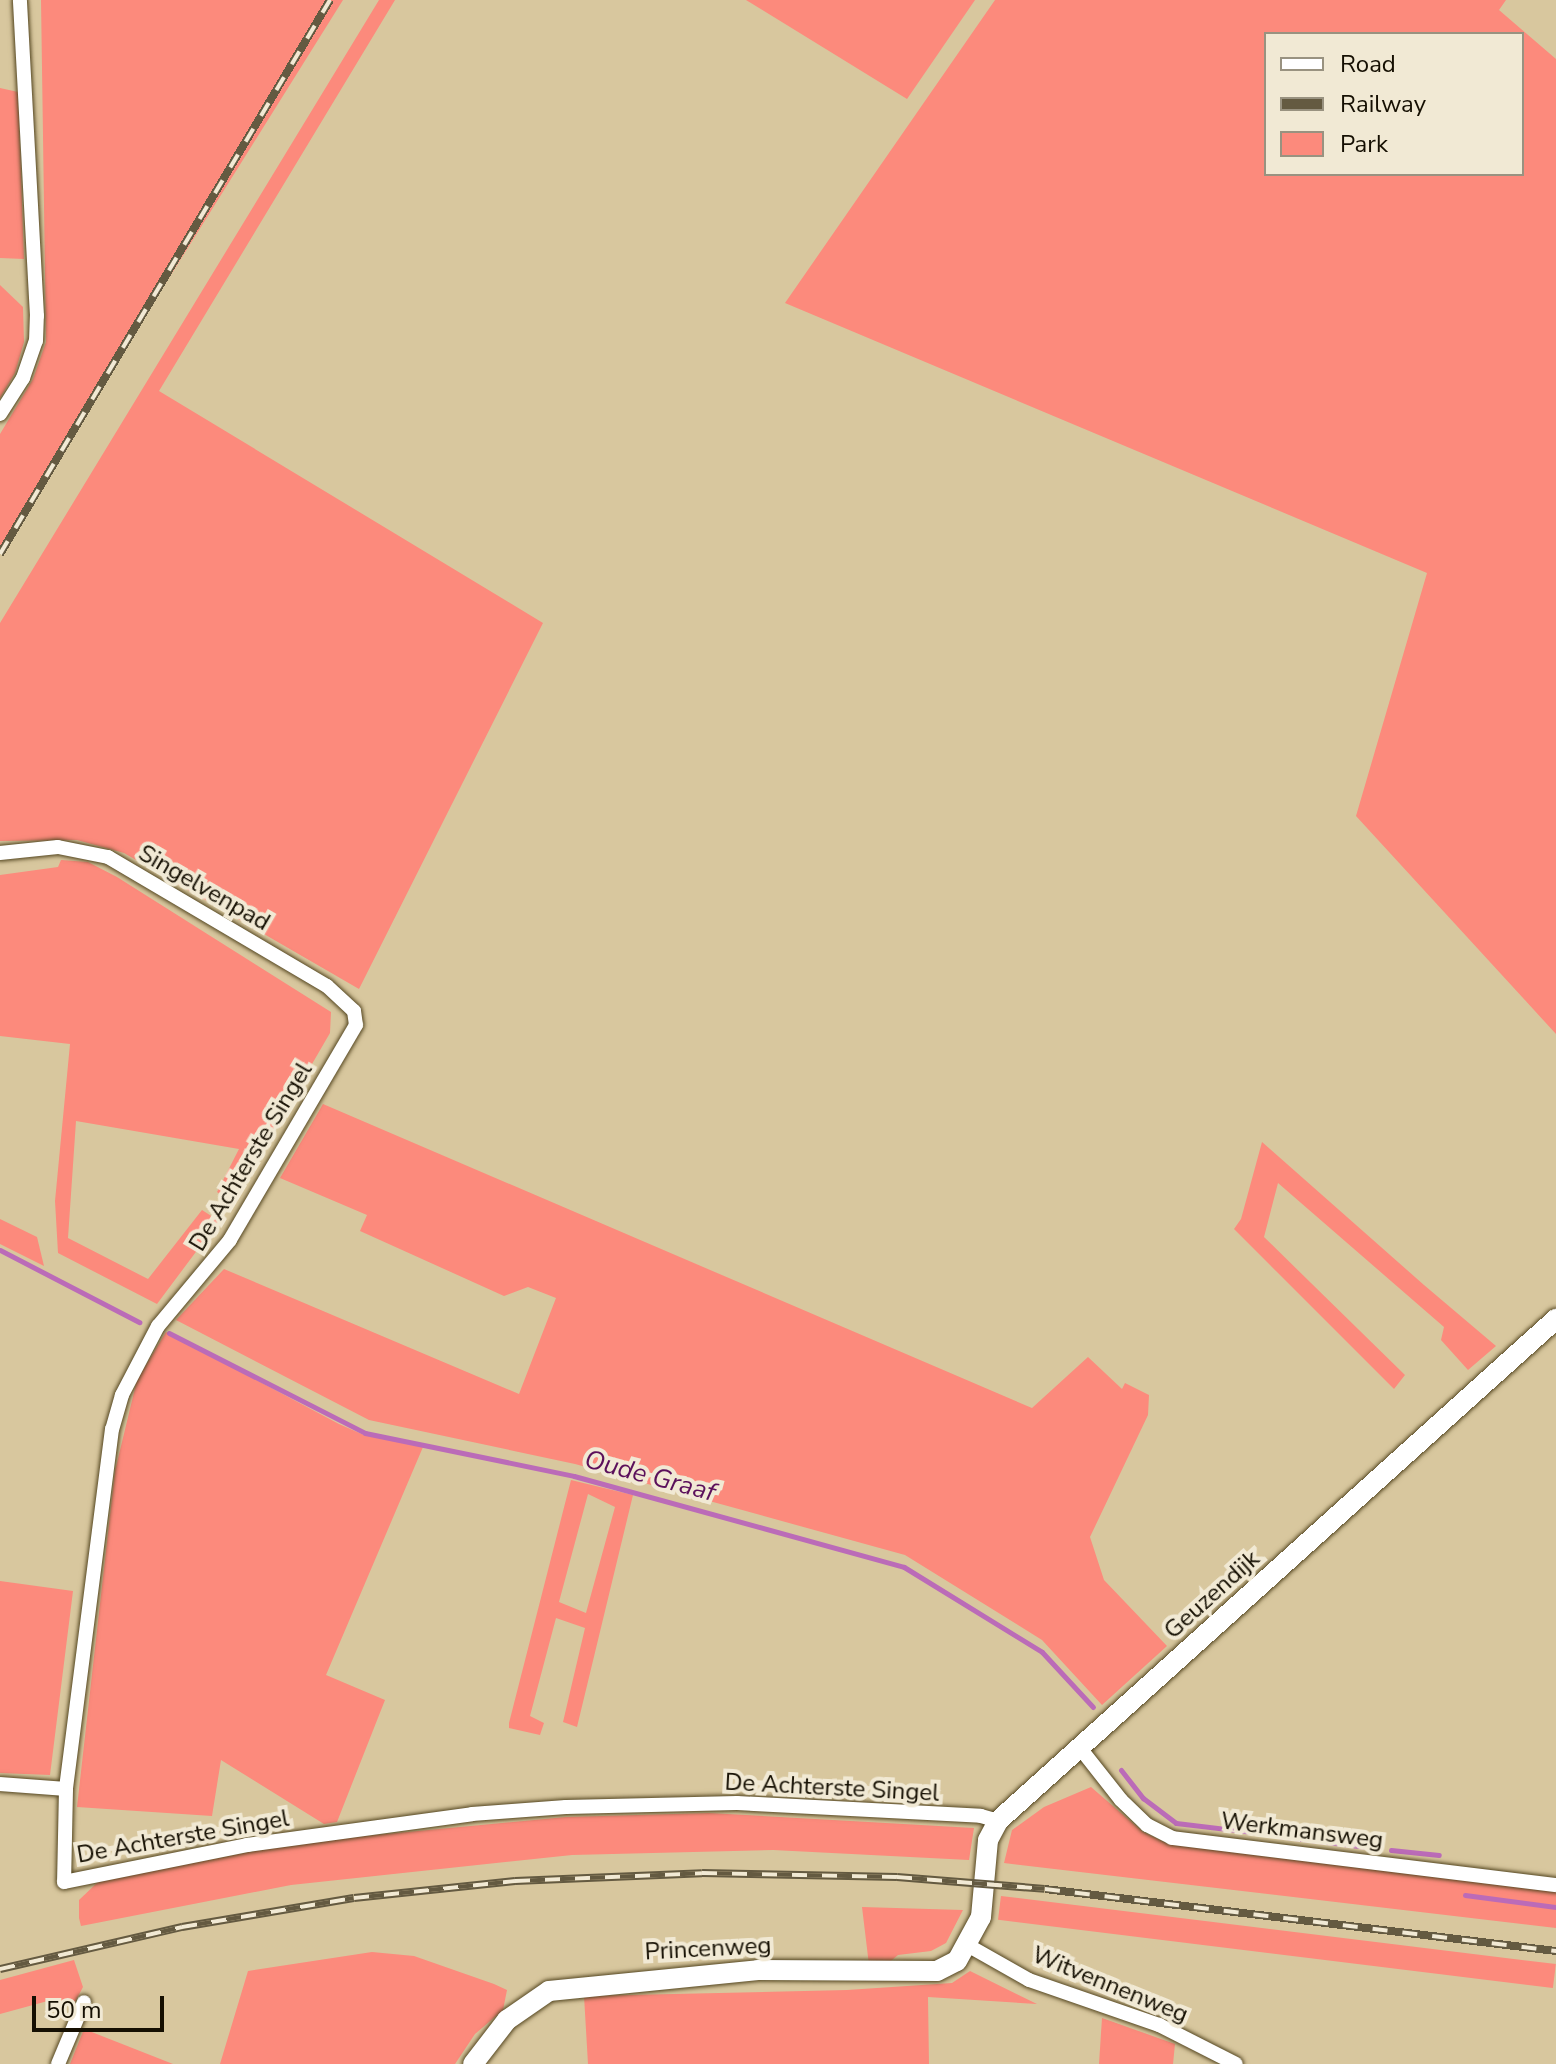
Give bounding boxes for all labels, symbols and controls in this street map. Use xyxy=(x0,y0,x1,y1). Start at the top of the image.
legend xyxy=(1264,32,1524,176)
text: Road xyxy=(1340,48,1396,80)
text: Railway xyxy=(1340,88,1426,120)
text: Park xyxy=(1340,128,1388,160)
street label: Singelvenpad xyxy=(133,839,275,937)
street label: De Achterste Singel xyxy=(183,1057,319,1257)
water label: Oude Graaf xyxy=(581,1444,719,1508)
street label: Geuzendijk xyxy=(1158,1545,1266,1645)
street label: De Achterste Singel xyxy=(724,1768,940,1808)
street label: De Achterste Singel xyxy=(75,1804,291,1870)
street label: Werkmansweg xyxy=(1219,1807,1385,1855)
street label: Princenweg xyxy=(644,1931,772,1967)
street label: Witvennenweg xyxy=(1028,1941,1192,2029)
scale bar xyxy=(36,1980,168,2030)
text: 50 m xyxy=(46,1994,102,2026)

